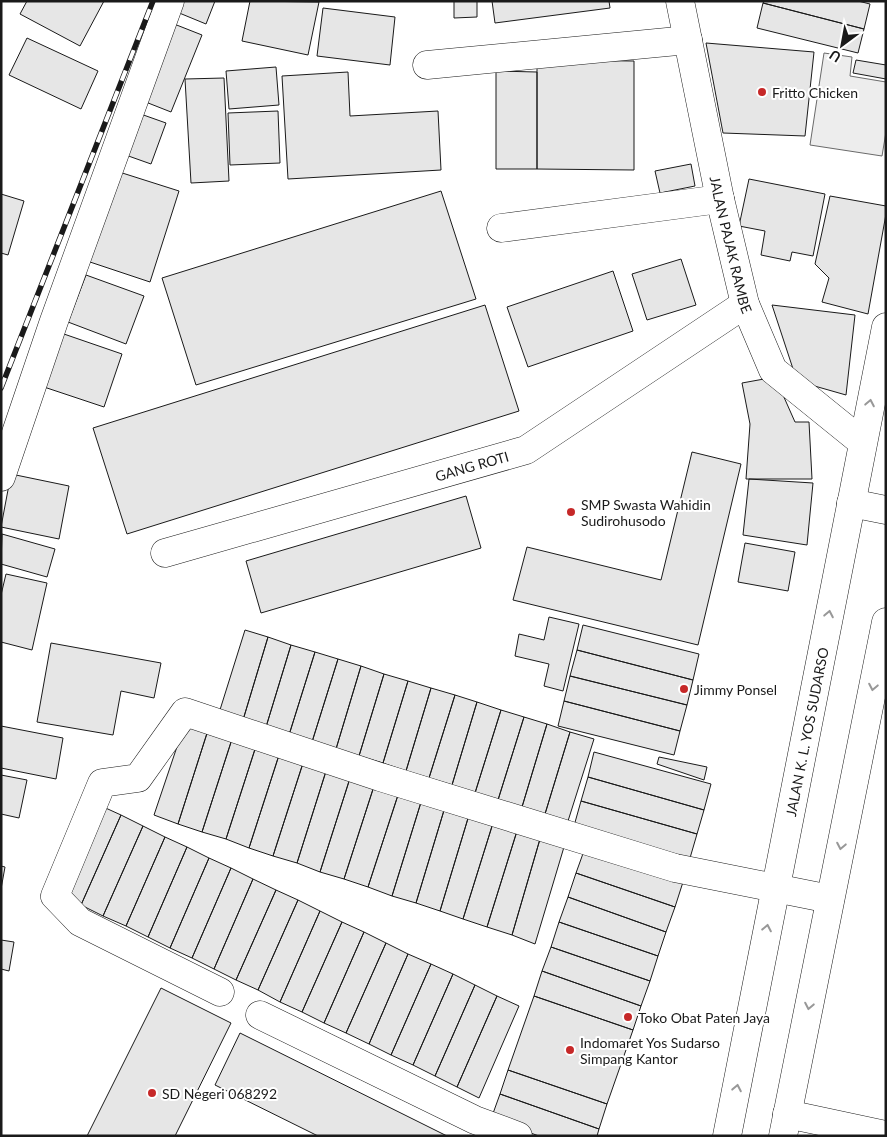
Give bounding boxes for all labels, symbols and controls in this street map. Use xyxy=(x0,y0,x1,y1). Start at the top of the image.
north arrow xyxy=(817,20,867,70)
text: U xyxy=(826,46,844,66)
place label: Fritto Chicken xyxy=(772,84,858,101)
marker: Fritto Chicken xyxy=(756,86,768,98)
street label: JALAN PAJAK RAMBE xyxy=(707,175,756,316)
one-way arrow xyxy=(864,399,875,408)
street label: GANG ROTI xyxy=(433,447,511,484)
place label: SMP Swasta Wahidin Sudirohusodo xyxy=(581,496,711,529)
marker: SMP Swasta Wahidin Sudirohusodo xyxy=(565,506,577,518)
one-way arrow xyxy=(824,610,834,619)
street label: JALAN K. L. YOS SUDARSO xyxy=(782,646,831,818)
place label: Jimmy Ponsel xyxy=(694,681,777,698)
marker: Jimmy Ponsel xyxy=(678,683,690,695)
one-way arrow xyxy=(868,683,878,691)
one-way arrow xyxy=(836,842,846,851)
one-way arrow xyxy=(762,924,772,933)
one-way arrow xyxy=(804,1001,814,1010)
place label: Toko Obat Paten Jaya xyxy=(638,1009,770,1026)
marker: Toko Obat Paten Jaya xyxy=(622,1011,634,1023)
place label: Indomaret Yos Sudarso Simpang Kantor xyxy=(580,1034,720,1067)
marker: Indomaret Yos Sudarso Simpang Kantor xyxy=(564,1044,576,1056)
one-way arrow xyxy=(731,1083,741,1092)
place label: SD Negeri 068292 xyxy=(162,1085,277,1102)
marker: SD Negeri 068292 xyxy=(146,1087,158,1099)

